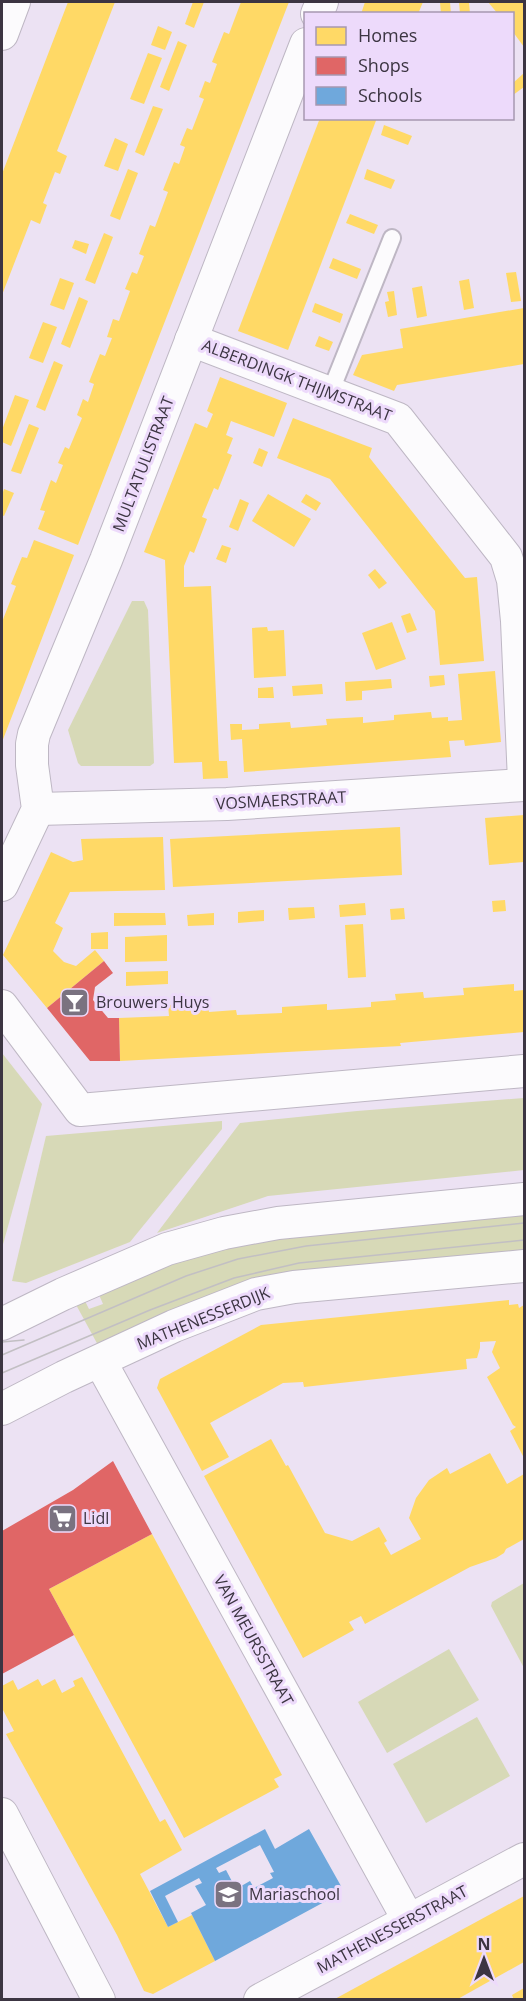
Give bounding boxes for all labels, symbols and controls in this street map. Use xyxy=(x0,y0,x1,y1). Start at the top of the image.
legend xyxy=(304,12,514,120)
text: Homes xyxy=(358,23,417,47)
text: Shops xyxy=(358,53,409,77)
text: Schools xyxy=(358,83,422,107)
street label: ALBERDINGK THIJMSTRAAT xyxy=(199,334,395,426)
street label: MULTATULISTRAAT xyxy=(107,393,179,535)
street label: VOSMAERSTRAAT xyxy=(215,786,347,814)
bar icon: Brouwers Huys xyxy=(59,986,91,1018)
place label: Brouwers Huys xyxy=(96,991,209,1013)
street label: MATHENESSERDIJK xyxy=(133,1281,273,1355)
supermarket icon: Lidl xyxy=(46,1502,78,1534)
place label: Lidl xyxy=(83,1507,109,1529)
street label: VAN MEURSSTRAAT xyxy=(209,1571,299,1709)
school or university icon: Mariaschool xyxy=(212,1878,244,1910)
street label: MATHENESSERSTRAAT xyxy=(313,1880,471,1978)
place label: Mariaschool xyxy=(249,1883,340,1905)
north arrow xyxy=(454,1929,514,1989)
text: N xyxy=(477,1933,491,1955)

